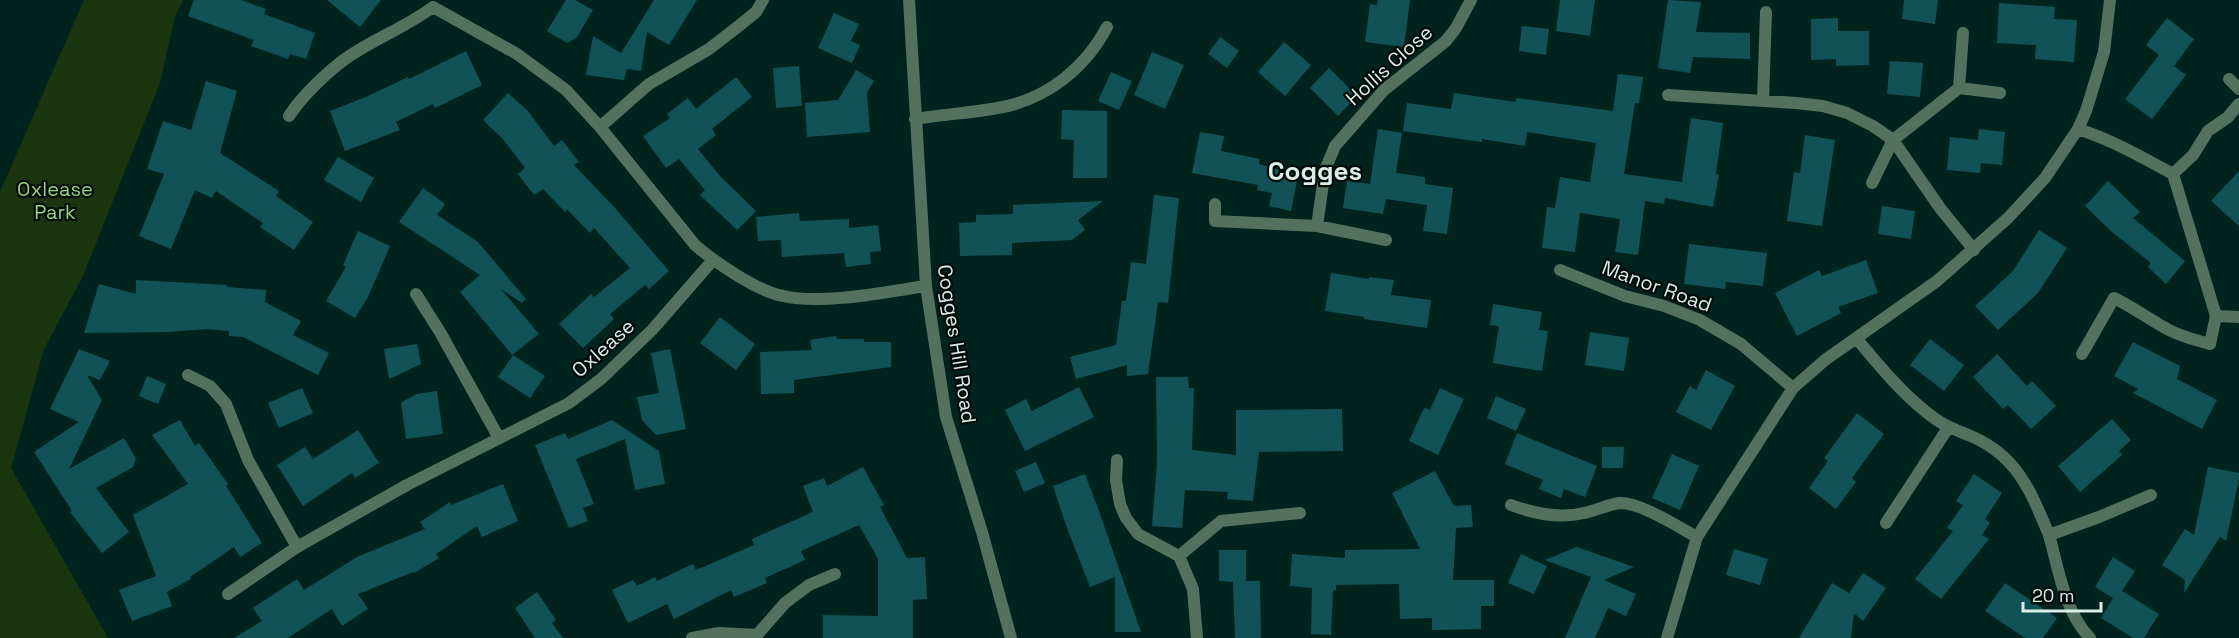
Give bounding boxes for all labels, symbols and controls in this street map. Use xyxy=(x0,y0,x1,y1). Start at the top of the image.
street label: Hollis Close xyxy=(1340,19,1438,111)
district label: Cogges xyxy=(1268,154,1362,188)
park label: Oxlease Park xyxy=(17,176,93,225)
street label: Manor Road xyxy=(1598,254,1716,318)
street label: Cogges Hill Road xyxy=(932,263,982,425)
street label: Oxlease xyxy=(566,313,640,383)
scale bar xyxy=(2023,575,2101,613)
text: 20 m xyxy=(2032,584,2075,607)

